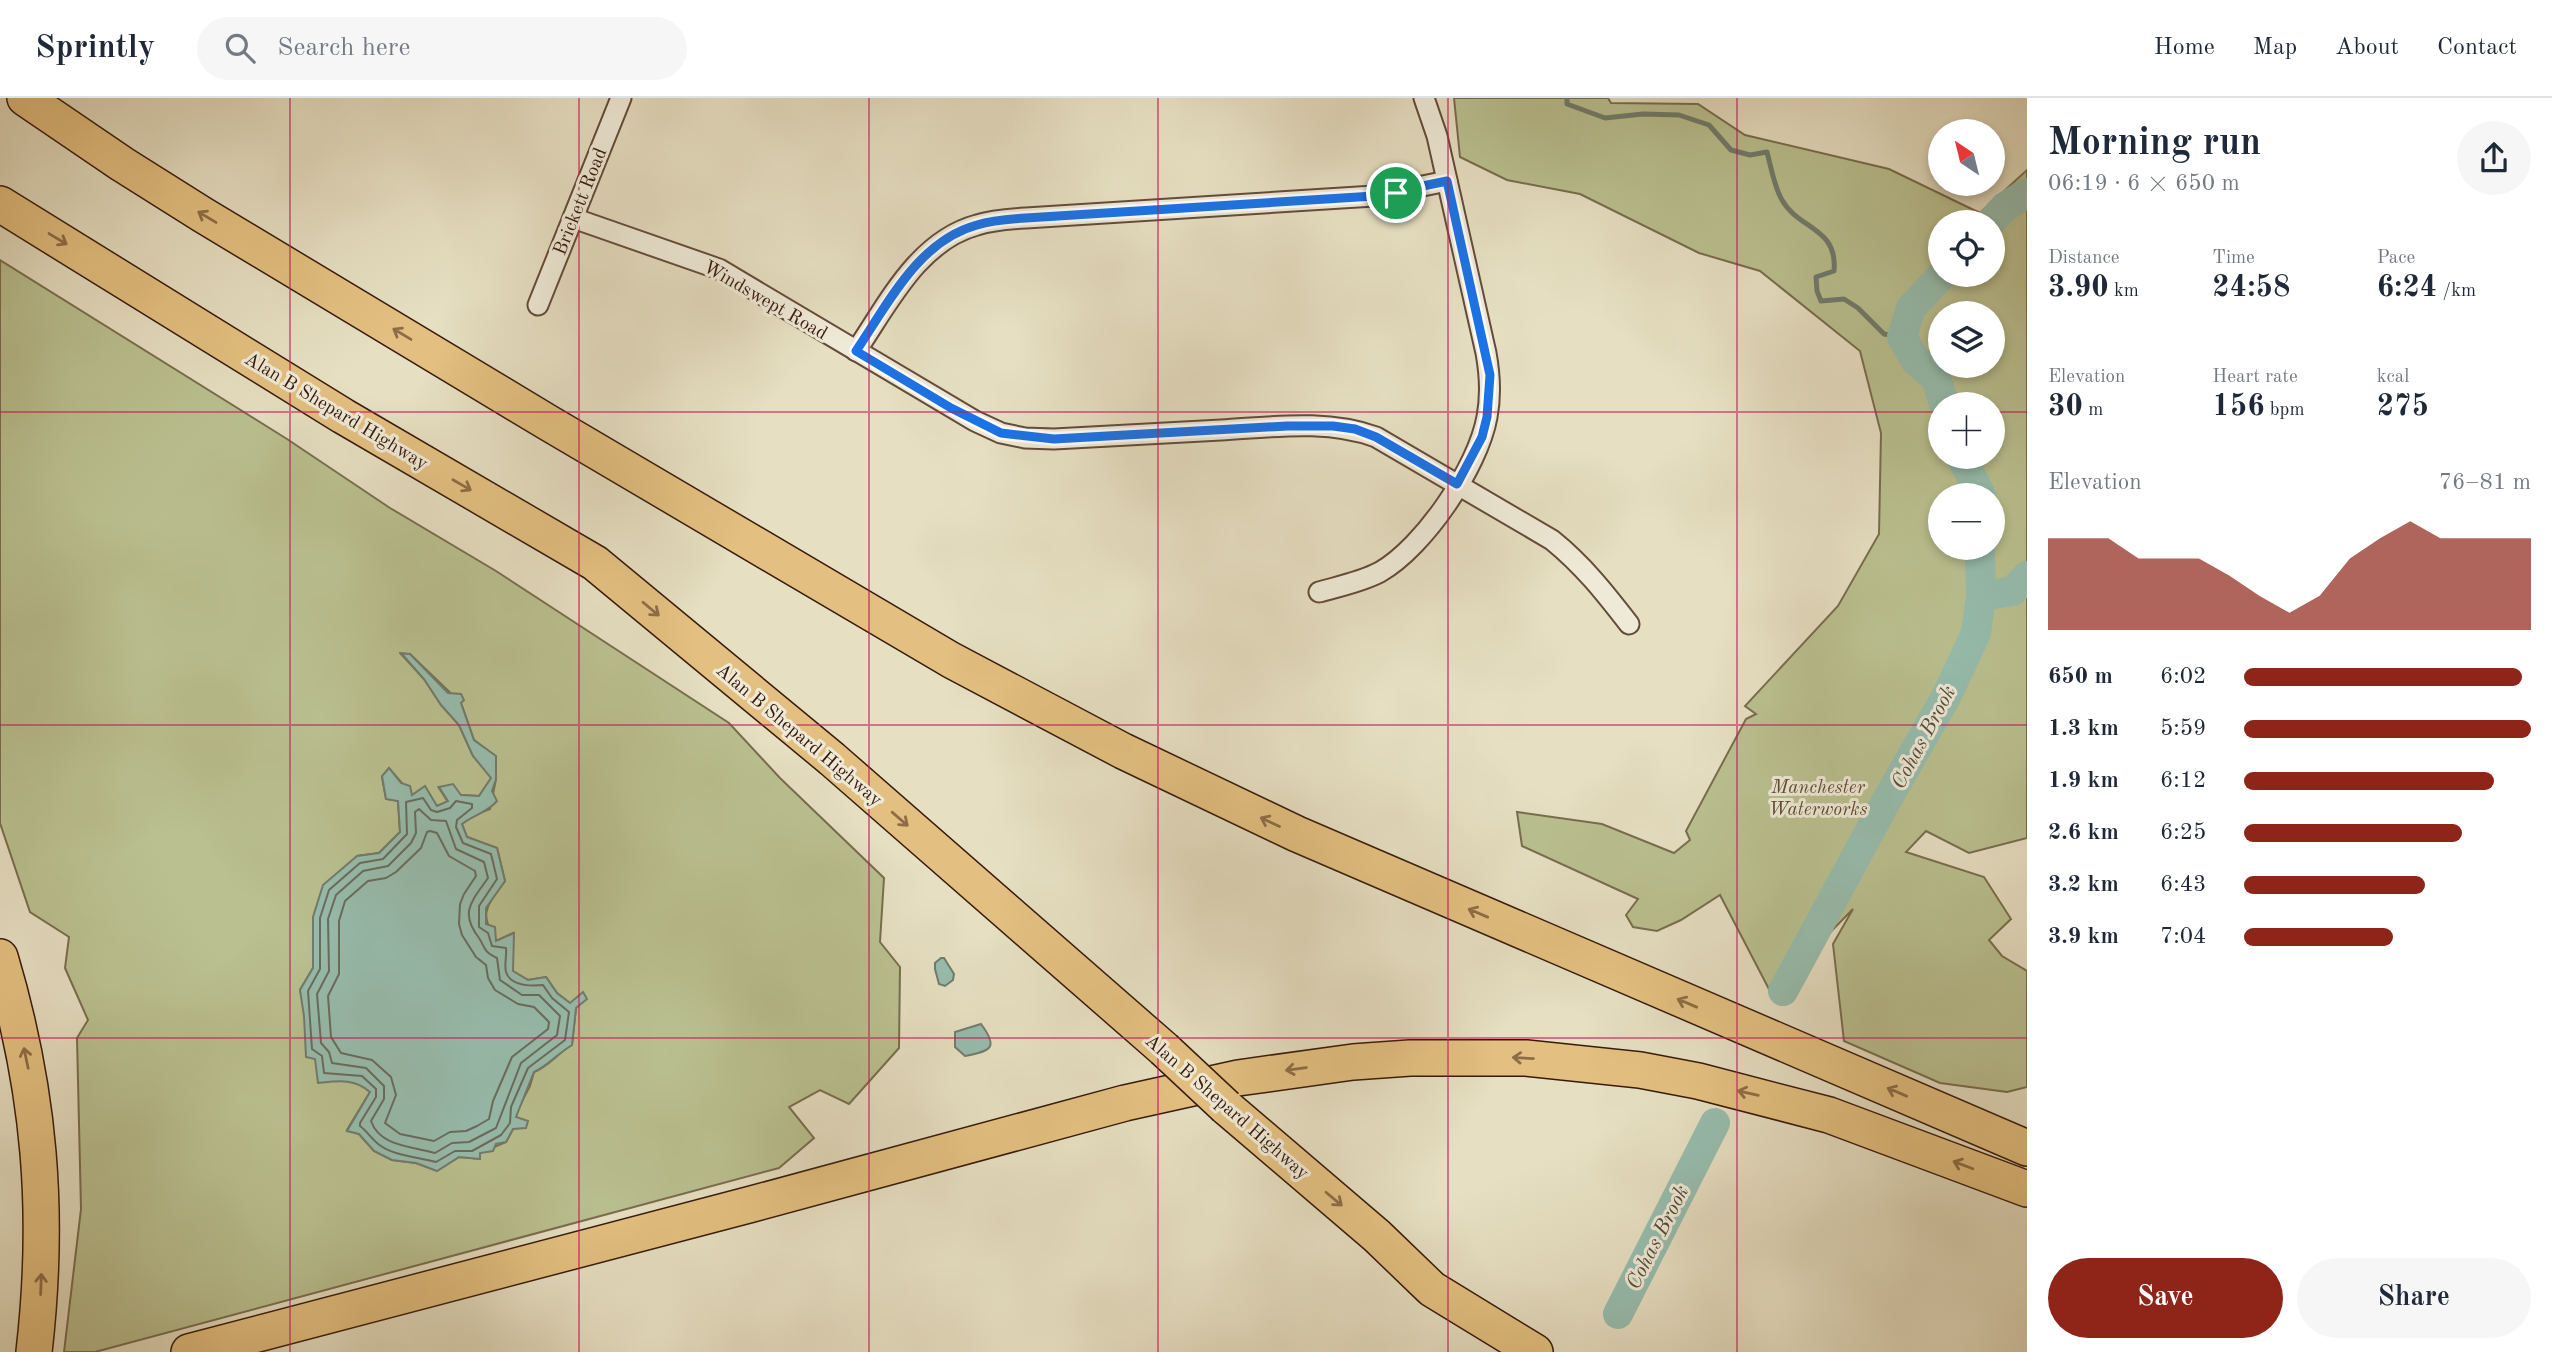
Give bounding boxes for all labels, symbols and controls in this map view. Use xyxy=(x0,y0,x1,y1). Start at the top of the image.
search box xyxy=(197,17,687,80)
icon: search xyxy=(221,29,259,67)
text: Sprintly xyxy=(35,32,155,65)
text: Search here xyxy=(277,35,410,61)
text: Home xyxy=(2154,36,2215,60)
text: Map xyxy=(2253,36,2297,60)
text: About xyxy=(2335,36,2399,60)
text: Contact xyxy=(2437,36,2517,60)
north arrow xyxy=(1928,119,2006,196)
map controls xyxy=(1928,119,2005,560)
button: share xyxy=(2457,121,2531,195)
text: Morning run xyxy=(2048,125,2261,163)
street label: Brickett Road xyxy=(551,146,611,258)
pin xyxy=(1366,163,1426,223)
text: 06:19 · 6 × 650 m xyxy=(2048,172,2240,195)
icon: arrive xyxy=(1377,174,1415,212)
one-way arrow xyxy=(197,210,217,224)
button: locate xyxy=(1928,210,2005,287)
one-way arrow xyxy=(48,232,68,246)
text: Distance xyxy=(2048,249,2120,268)
text: Time xyxy=(2212,249,2255,268)
text: Pace xyxy=(2377,249,2415,268)
street label: Windswept Road xyxy=(699,258,830,344)
text: 3.90 xyxy=(2048,273,2109,303)
text: 24:58 xyxy=(2212,273,2290,303)
text: 6:24 xyxy=(2377,273,2437,303)
text: km xyxy=(2109,282,2139,301)
text: /km xyxy=(2437,282,2476,301)
button: layers xyxy=(1928,301,2005,378)
one-way arrow xyxy=(392,327,412,341)
street label: Alan B Shepard Highway xyxy=(241,350,431,474)
text: Elevation xyxy=(2048,368,2125,387)
text: Heart rate xyxy=(2212,368,2298,387)
text: kcal xyxy=(2377,368,2409,387)
button: + xyxy=(1928,392,2005,469)
text: 30 xyxy=(2048,392,2083,422)
text: 156 xyxy=(2212,392,2265,422)
text: 275 xyxy=(2377,392,2429,422)
text: m xyxy=(2083,401,2103,420)
text: bpm xyxy=(2265,401,2305,420)
text: Elevation xyxy=(2048,471,2142,494)
text: 76–81 m xyxy=(2439,471,2531,494)
one-way arrow xyxy=(451,478,471,492)
button: − xyxy=(1928,483,2005,560)
one-way arrow xyxy=(642,602,660,617)
street label: Alan B Shepard Highway xyxy=(712,661,885,811)
text: 650 m xyxy=(2048,665,2113,688)
text: 6:02 xyxy=(2160,665,2206,688)
water label: Cohas Brook xyxy=(1888,683,1960,793)
text: 1.3 km xyxy=(2048,717,2119,740)
text: 5:59 xyxy=(2160,717,2206,740)
text: 1.9 km xyxy=(2048,769,2119,792)
text: 6:12 xyxy=(2160,769,2206,792)
park label: Manchester Waterworks xyxy=(1768,779,1868,820)
one-way arrow xyxy=(891,811,909,827)
one-way arrow xyxy=(1260,815,1281,828)
text: 2.6 km xyxy=(2048,821,2119,844)
text: 6:25 xyxy=(2160,821,2206,844)
text: 3.2 km xyxy=(2048,873,2119,896)
text: 6:43 xyxy=(2160,873,2206,896)
one-way arrow xyxy=(1468,906,1490,919)
text: 3.9 km xyxy=(2048,925,2119,948)
text: 7:04 xyxy=(2160,925,2206,948)
one-way arrow xyxy=(1677,996,1699,1009)
street label: Alan B Shepard Highway xyxy=(1141,1032,1312,1184)
one-way arrow xyxy=(18,1047,32,1070)
one-way arrow xyxy=(1513,1051,1535,1064)
one-way arrow xyxy=(1286,1062,1308,1075)
one-way arrow xyxy=(1737,1085,1760,1099)
one-way arrow xyxy=(1886,1085,1908,1098)
one-way arrow xyxy=(1953,1158,1975,1171)
water label: Cohas Brook xyxy=(1623,1182,1694,1293)
one-way arrow xyxy=(1325,1191,1343,1207)
button: Save xyxy=(2048,1258,2283,1338)
button: Share xyxy=(2297,1258,2531,1338)
one-way arrow xyxy=(34,1273,47,1296)

